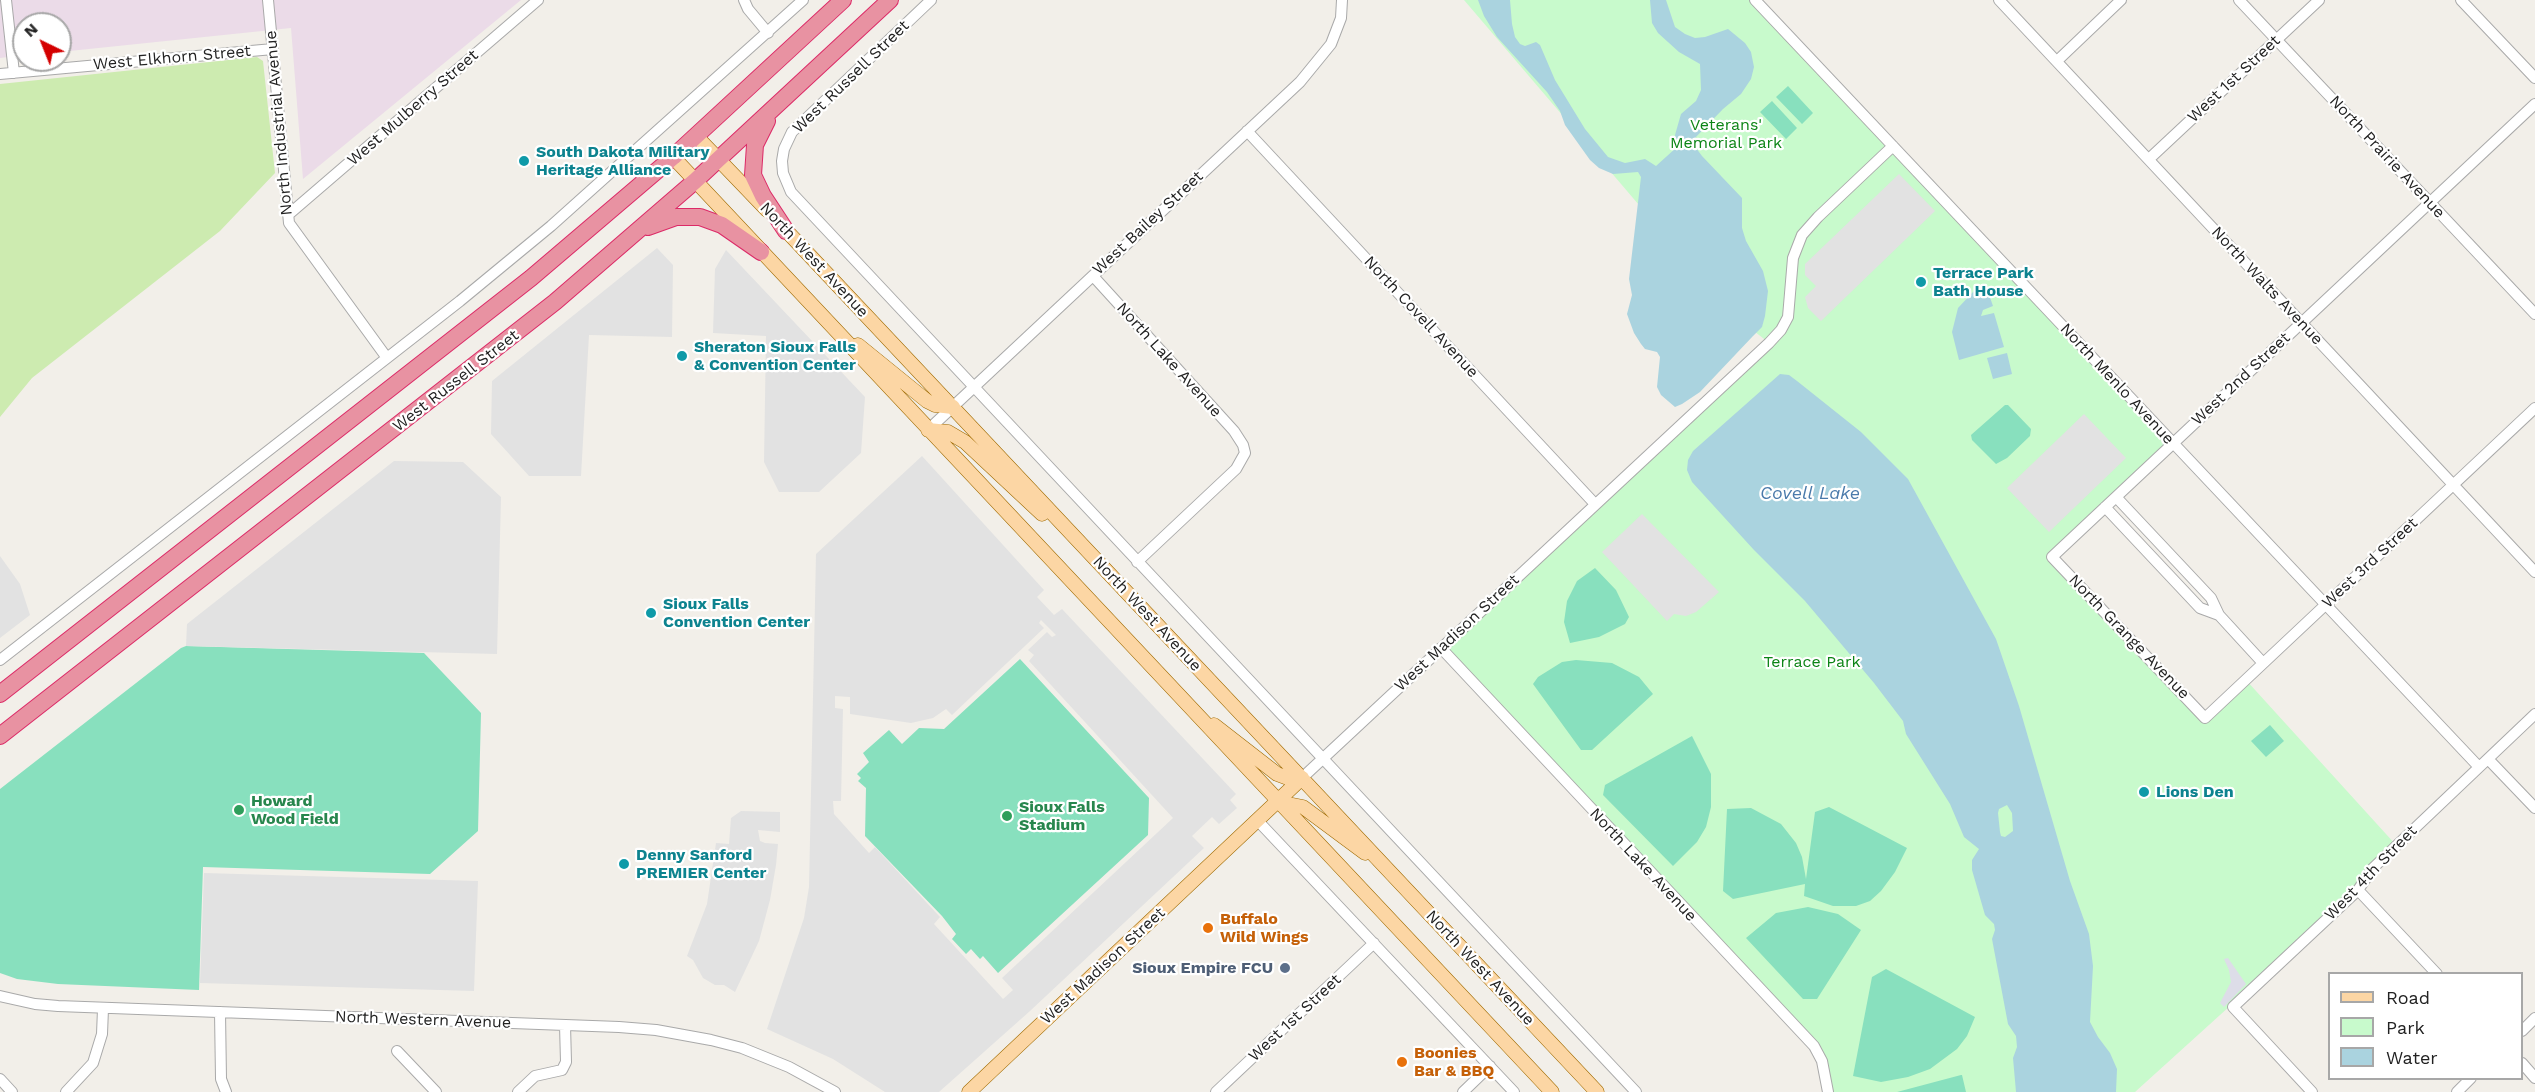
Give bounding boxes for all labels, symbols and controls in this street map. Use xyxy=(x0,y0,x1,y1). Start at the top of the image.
north arrow xyxy=(12,12,72,72)
street label: West Russell Street xyxy=(789,16,913,138)
text: N xyxy=(20,19,42,41)
street label: North Industrial Avenue xyxy=(261,30,297,216)
street label: West 1st Street xyxy=(2184,31,2284,127)
street label: West Elkhorn Street xyxy=(92,42,252,74)
street label: West Mulberry Street xyxy=(344,46,482,170)
street label: North Prairie Avenue xyxy=(2325,92,2449,222)
park label: Veterans' Memorial Park xyxy=(1670,115,1782,153)
place label: South Dakota Military Heritage Alliance xyxy=(536,142,710,180)
marker: South Dakota Military Heritage Alliance xyxy=(517,154,531,168)
street label: West Bailey Street xyxy=(1089,167,1207,279)
street label: North West Avenue xyxy=(756,198,872,322)
street label: North Walts Avenue xyxy=(2207,223,2327,349)
street label: North Covell Avenue xyxy=(1360,252,1482,382)
place label: Terrace Park Bath House xyxy=(1933,263,2034,301)
marker: Terrace Park Bath House xyxy=(1914,275,1928,289)
street label: North Lake Avenue xyxy=(1112,299,1226,421)
street label: North Menlo Avenue xyxy=(2056,319,2178,449)
street label: West Russell Street xyxy=(389,326,523,436)
street label: West 2nd Street xyxy=(2188,328,2294,430)
place label: Sheraton Sioux Falls & Convention Center xyxy=(694,337,856,375)
marker: Sheraton Sioux Falls & Convention Center xyxy=(675,349,689,363)
water label: Covell Lake xyxy=(1760,483,1860,505)
street label: West 3rd Street xyxy=(2318,514,2422,612)
street label: North West Avenue xyxy=(1089,552,1205,676)
street label: West Madison Street xyxy=(1391,570,1523,696)
street label: North Grange Avenue xyxy=(2064,571,2194,703)
place label: Sioux Falls Convention Center xyxy=(663,594,810,632)
marker: Sioux Falls Convention Center xyxy=(644,606,658,620)
park label: Terrace Park xyxy=(1763,652,1861,672)
place label: Lions Den xyxy=(2156,782,2234,802)
marker: Lions Den xyxy=(2137,785,2151,799)
place label: Howard Wood Field xyxy=(251,791,339,829)
place label: Sioux Falls Stadium xyxy=(1019,797,1105,835)
marker: Howard Wood Field xyxy=(232,803,246,817)
street label: North Lake Avenue xyxy=(1586,804,1700,926)
marker: Sioux Falls Stadium xyxy=(1000,809,1014,823)
street label: West 4th Street xyxy=(2321,821,2421,925)
place label: Denny Sanford PREMIER Center xyxy=(636,845,766,883)
marker: Denny Sanford PREMIER Center xyxy=(617,857,631,871)
street label: West Madison Street xyxy=(1037,903,1169,1029)
street label: North West Avenue xyxy=(1422,906,1538,1030)
place label: Buffalo Wild Wings xyxy=(1220,909,1308,947)
marker: Buffalo Wild Wings xyxy=(1201,921,1215,935)
place label: Sioux Empire FCU xyxy=(1132,958,1273,978)
marker: Sioux Empire FCU xyxy=(1278,961,1292,975)
street label: West 1st Street xyxy=(1245,970,1345,1066)
legend xyxy=(2328,972,2523,1080)
text: Road xyxy=(2386,987,2430,1008)
street label: North Western Avenue xyxy=(335,1007,511,1033)
text: Park xyxy=(2386,1017,2425,1038)
place label: Boonies Bar & BBQ xyxy=(1414,1043,1494,1081)
text: Water xyxy=(2386,1047,2438,1068)
marker: Boonies Bar & BBQ xyxy=(1395,1055,1409,1069)

